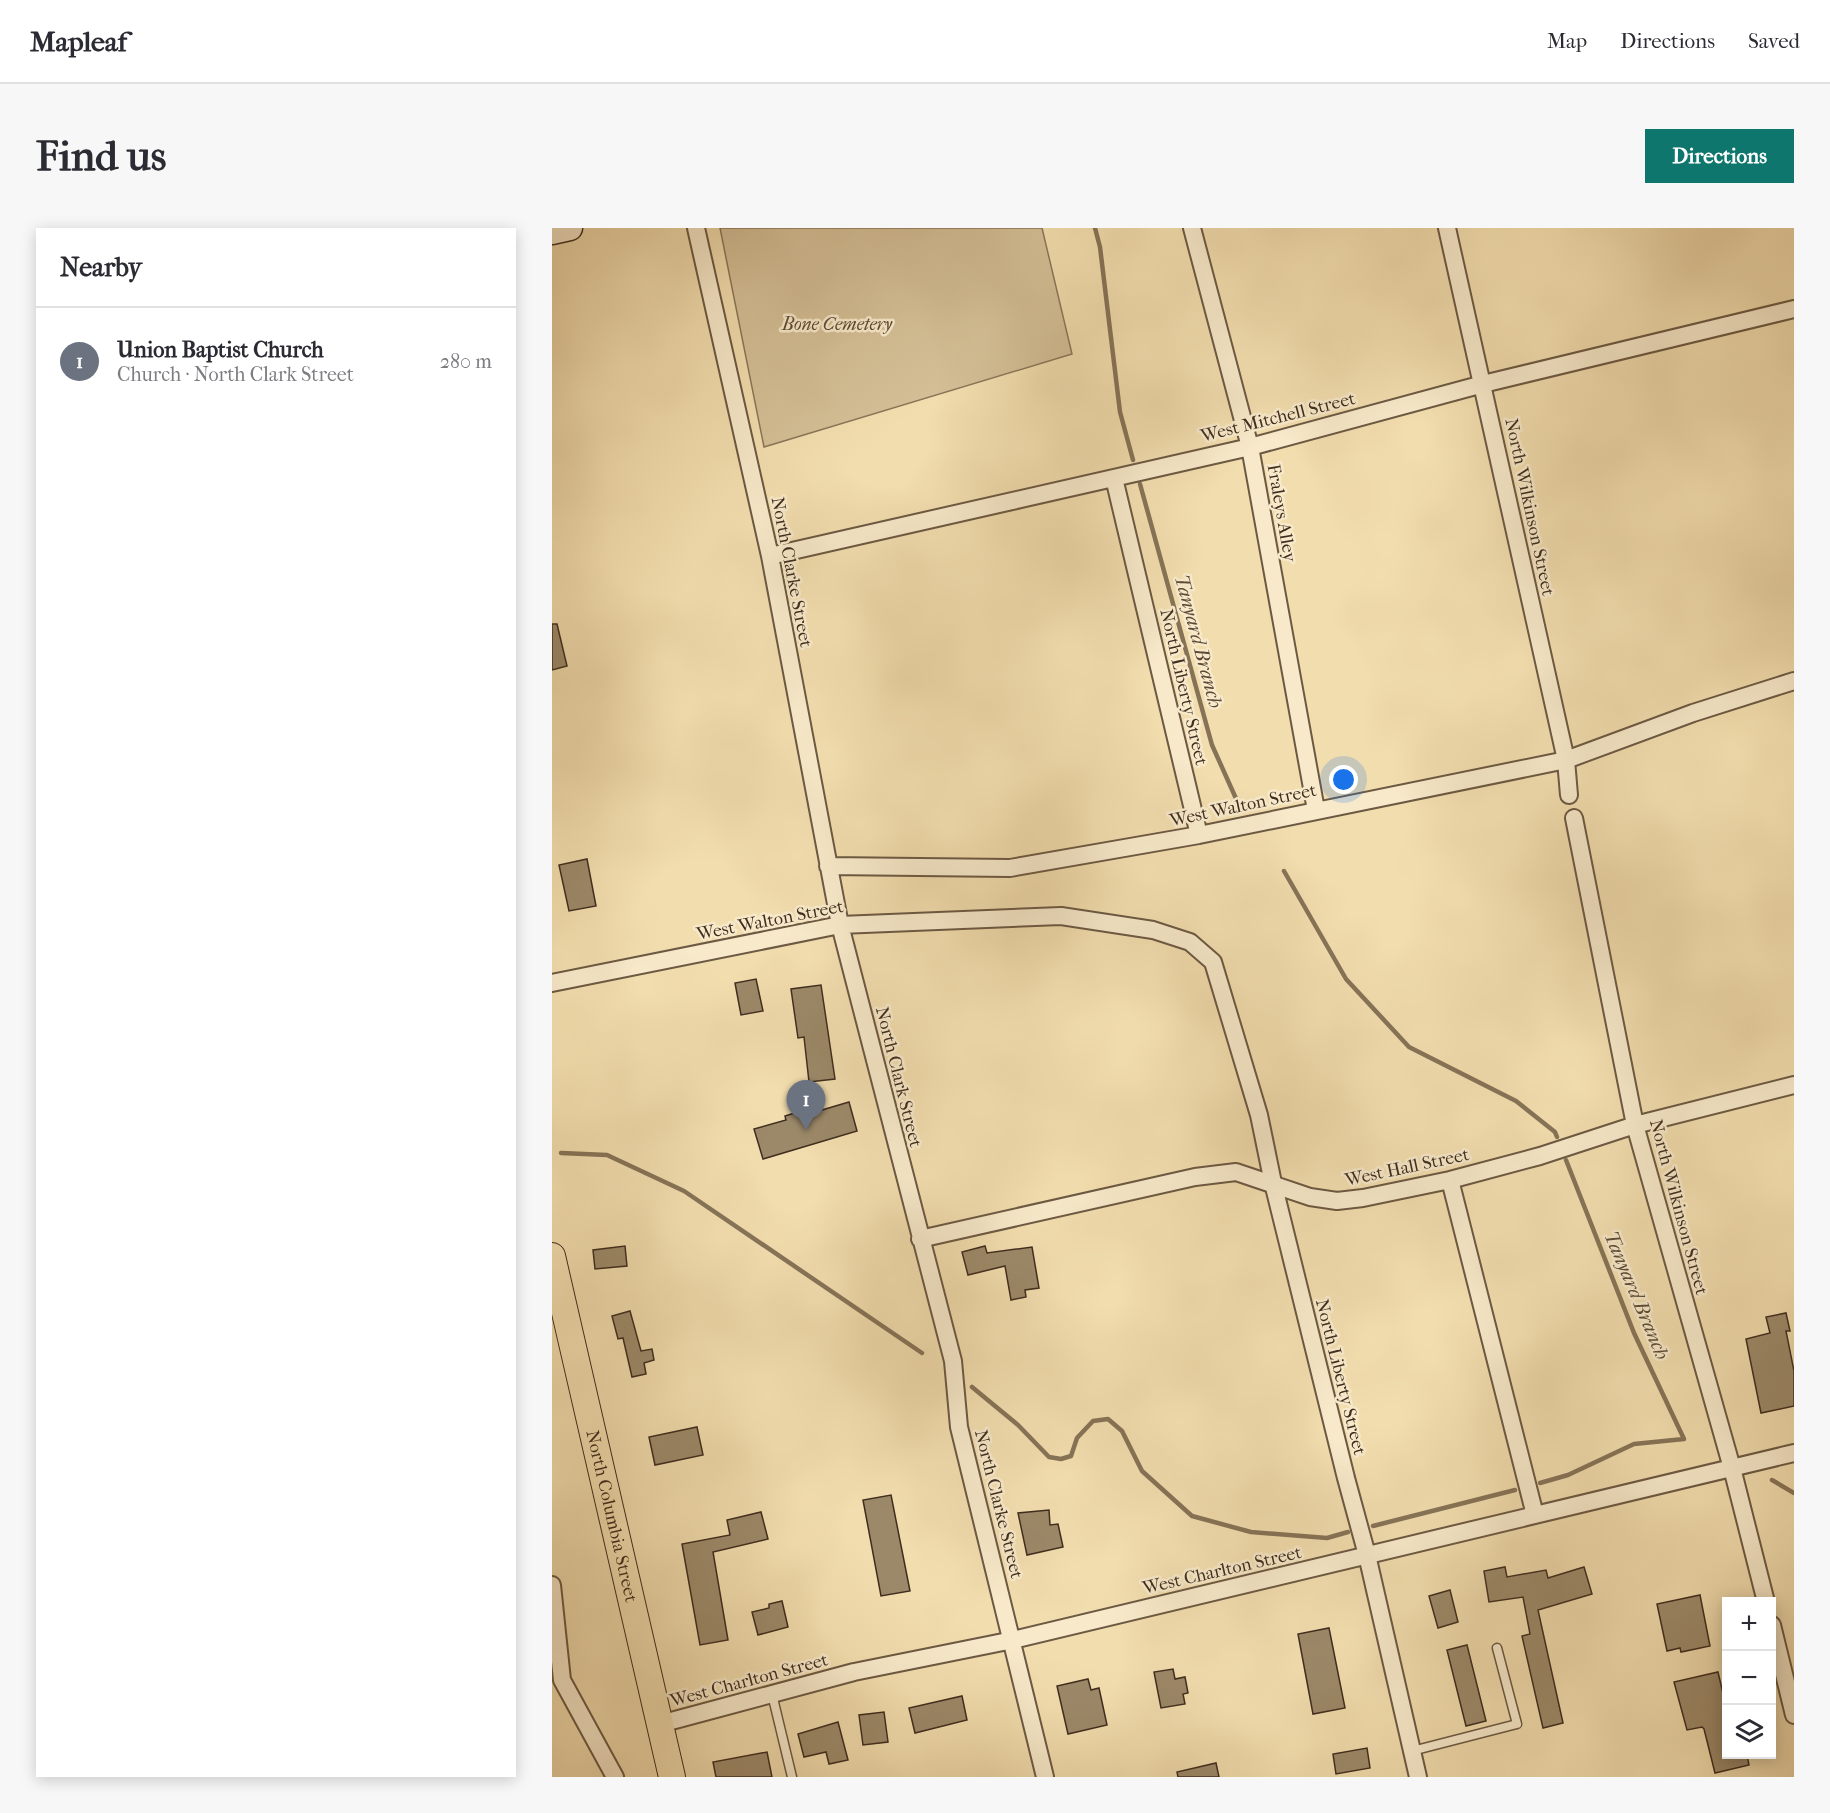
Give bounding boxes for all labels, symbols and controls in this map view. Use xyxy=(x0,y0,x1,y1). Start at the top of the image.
text: Mapleaf xyxy=(30,25,127,58)
text: Map xyxy=(1547,29,1587,53)
text: Directions xyxy=(1620,29,1715,53)
text: Saved xyxy=(1748,29,1800,53)
button: Directions xyxy=(1645,129,1794,183)
text: Find us xyxy=(36,132,166,181)
text: Nearby xyxy=(60,252,142,283)
park label: Bone Cemetery xyxy=(781,314,893,335)
text: Union Baptist Church xyxy=(117,337,324,363)
text: 1 xyxy=(76,350,83,373)
text: 280 m xyxy=(440,350,492,373)
text: Church · North Clark Street xyxy=(117,363,354,386)
street label: West Mitchell Street xyxy=(1198,388,1358,447)
street label: North Wilkinson Street xyxy=(1500,416,1559,598)
street label: Fraleys Alley xyxy=(1263,463,1301,565)
street label: North Clarke Street xyxy=(767,495,816,650)
water label: Tanyard Branch xyxy=(1170,572,1227,710)
street label: North Liberty Street xyxy=(1155,607,1212,768)
your location xyxy=(1329,765,1358,794)
street label: West Walton Street xyxy=(1167,780,1319,831)
street label: West Walton Street xyxy=(694,896,846,945)
street label: North Clark Street xyxy=(871,1005,926,1150)
pin: 1 xyxy=(786,1080,826,1130)
street label: North Wilkinson Street xyxy=(1645,1117,1712,1298)
street label: West Hall Street xyxy=(1342,1144,1472,1191)
water label: Tanyard Branch xyxy=(1599,1228,1674,1363)
street label: North Liberty Street xyxy=(1311,1297,1370,1458)
street label: North Columbia Street xyxy=(581,1428,642,1605)
street label: North Clarke Street xyxy=(970,1428,1027,1581)
street label: West Charlton Street xyxy=(1140,1542,1304,1599)
map controls xyxy=(1722,1597,1776,1759)
button: + xyxy=(1722,1597,1776,1651)
street label: West Charlton Street xyxy=(667,1649,831,1712)
button: − xyxy=(1722,1651,1776,1705)
button: layers xyxy=(1722,1705,1776,1759)

